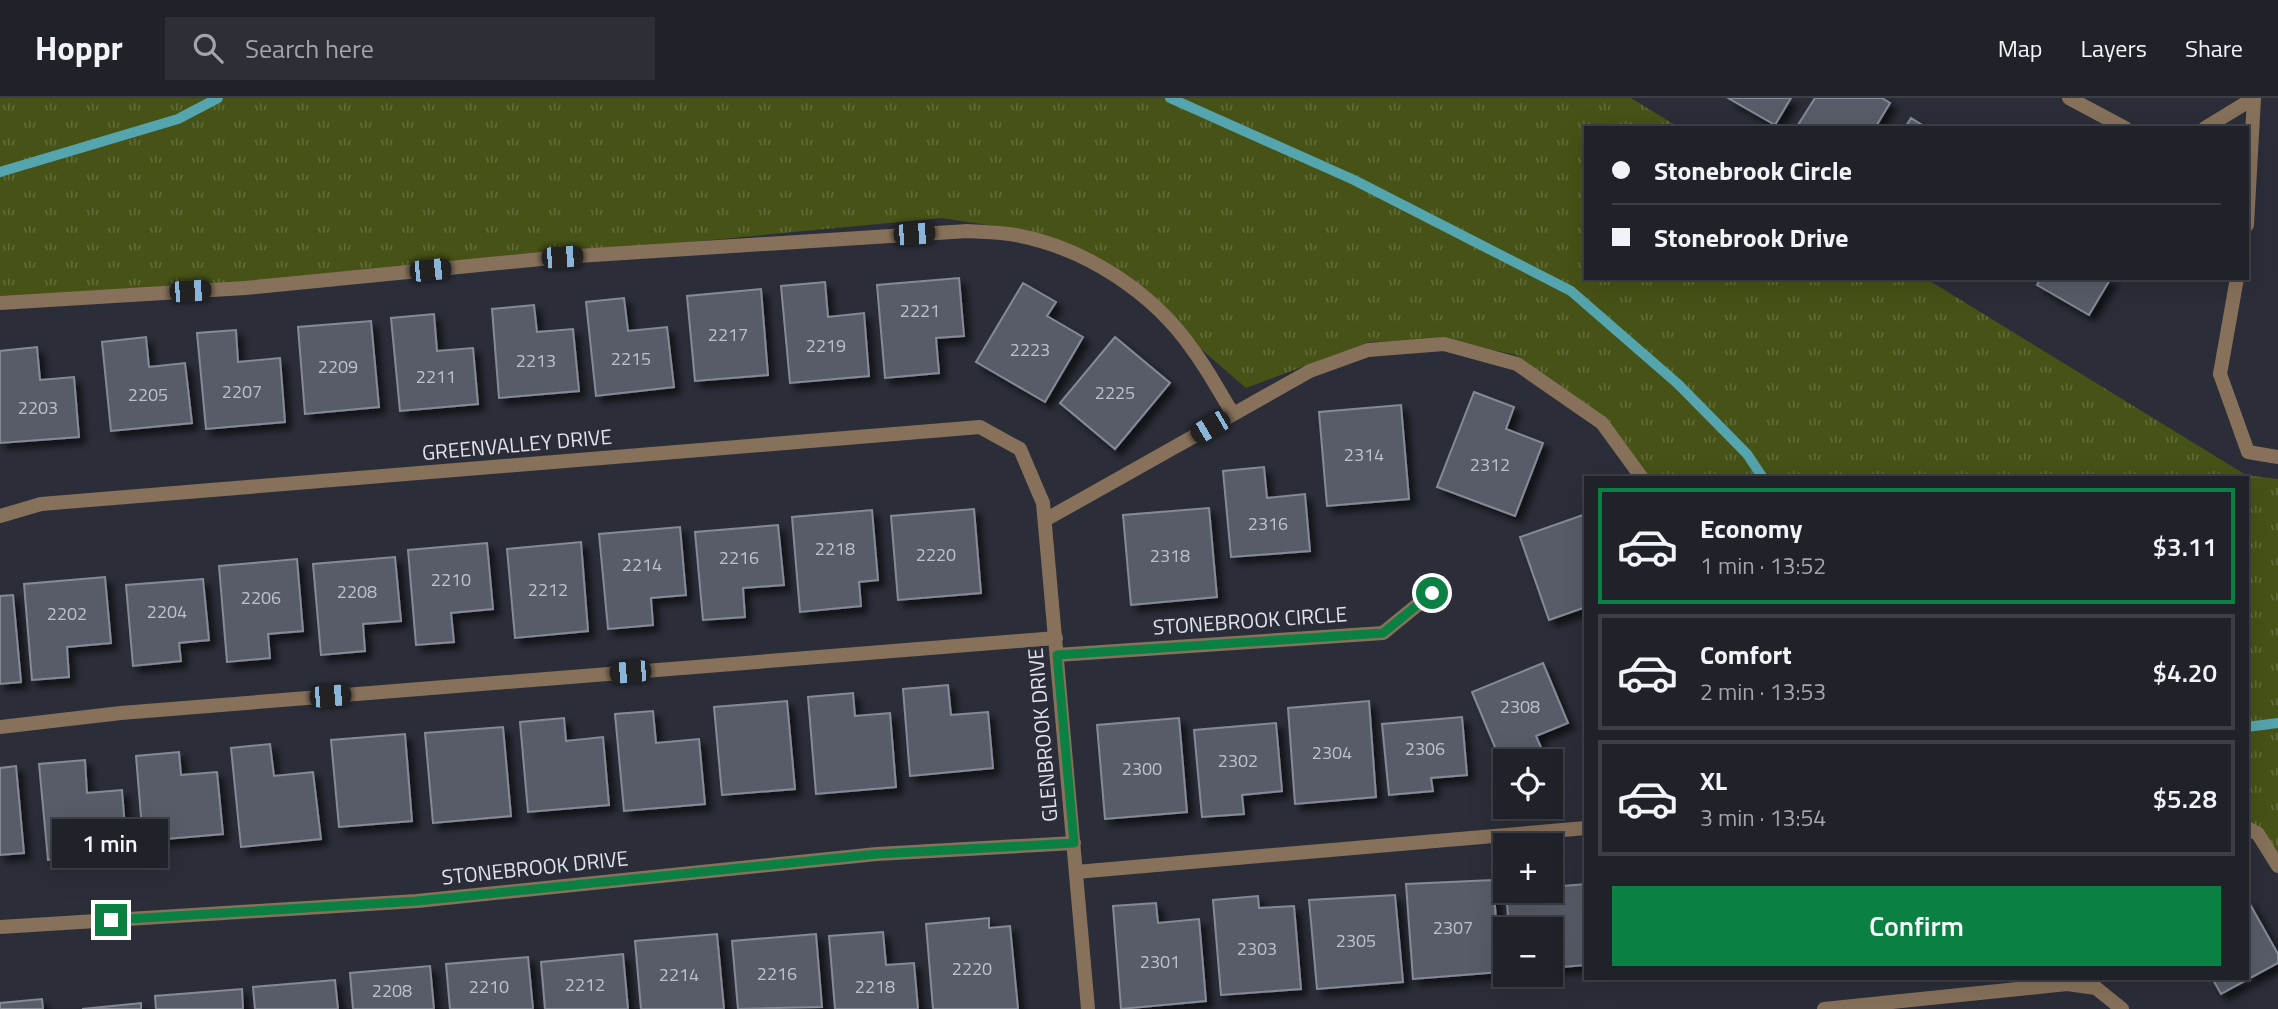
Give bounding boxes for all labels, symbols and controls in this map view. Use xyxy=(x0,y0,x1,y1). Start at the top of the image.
search box xyxy=(165,17,655,80)
text: Hoppr xyxy=(35,23,123,73)
icon: search xyxy=(189,29,227,67)
text: Search here xyxy=(245,29,374,68)
text: Map xyxy=(1998,30,2043,66)
text: Layers xyxy=(2081,30,2147,66)
text: Share xyxy=(2185,30,2243,66)
text: Stonebrook Circle xyxy=(1654,151,1852,190)
text: Stonebrook Drive xyxy=(1654,218,1849,257)
car xyxy=(893,222,936,246)
car xyxy=(541,245,584,269)
car xyxy=(409,257,452,283)
car xyxy=(169,279,212,303)
house number: 2221 xyxy=(900,297,940,324)
house number: 2217 xyxy=(708,321,748,348)
house number: 2219 xyxy=(806,332,846,359)
house number: 2223 xyxy=(1010,336,1050,363)
house number: 2215 xyxy=(611,345,651,372)
house number: 2213 xyxy=(516,347,556,374)
house number: 2209 xyxy=(318,353,358,380)
house number: 2211 xyxy=(416,363,456,390)
house number: 2207 xyxy=(222,378,262,405)
house number: 2225 xyxy=(1095,379,1135,406)
house number: 2205 xyxy=(128,381,168,408)
house number: 2203 xyxy=(18,394,58,421)
car xyxy=(1187,407,1234,447)
street label: GREENVALLEY DRIVE xyxy=(421,420,613,468)
house number: 2314 xyxy=(1344,441,1384,468)
house number: 2312 xyxy=(1470,451,1510,478)
text: Economy xyxy=(1700,509,1802,548)
house number: 2316 xyxy=(1248,510,1288,537)
icon: car xyxy=(1616,515,1679,578)
text: $3.11 xyxy=(2153,527,2217,566)
house number: 2218 xyxy=(815,535,855,562)
house number: 2220 xyxy=(916,541,956,568)
house number: 2318 xyxy=(1150,542,1190,569)
house number: 2216 xyxy=(719,544,759,571)
text: 1 min · 13:52 xyxy=(1700,548,1826,583)
house number: 2214 xyxy=(622,551,662,578)
house number: 2210 xyxy=(431,566,471,593)
house number: 2212 xyxy=(528,576,568,603)
route start xyxy=(1416,577,1448,609)
house number: 2208 xyxy=(337,578,377,605)
house number: 2206 xyxy=(241,584,281,611)
street label: STONEBROOK CIRCLE xyxy=(1152,597,1348,643)
house number: 2204 xyxy=(147,598,187,625)
house number: 2202 xyxy=(47,600,87,627)
text: Comfort xyxy=(1700,635,1792,674)
icon: car xyxy=(1616,641,1679,704)
street label: GLENBROOK DRIVE xyxy=(1018,647,1066,823)
text: $4.20 xyxy=(2153,653,2217,692)
car xyxy=(609,660,652,684)
text: 2 min · 13:53 xyxy=(1700,674,1826,709)
car xyxy=(309,684,352,708)
house number: 2308 xyxy=(1500,693,1540,720)
house number: 2306 xyxy=(1405,735,1445,762)
house number: 2304 xyxy=(1312,739,1352,766)
house number: 2302 xyxy=(1218,747,1258,774)
map controls xyxy=(1493,749,1563,987)
button: locate xyxy=(1493,749,1563,819)
house number: 2300 xyxy=(1122,755,1162,782)
text: XL xyxy=(1700,761,1727,800)
icon: car xyxy=(1616,767,1679,830)
text: $5.28 xyxy=(2153,779,2217,818)
text: 3 min · 13:54 xyxy=(1700,800,1826,835)
callout: 1 min xyxy=(53,818,169,868)
text: 1 min xyxy=(82,826,138,861)
button: + xyxy=(1493,833,1563,903)
street label: STONEBROOK DRIVE xyxy=(440,841,630,893)
button: Confirm xyxy=(1612,886,2221,966)
route end xyxy=(95,904,127,936)
house number: 2307 xyxy=(1433,914,1473,941)
button: − xyxy=(1493,917,1563,987)
house number: 2305 xyxy=(1336,927,1376,954)
house number: 2303 xyxy=(1237,935,1277,962)
house number: 2301 xyxy=(1140,948,1180,975)
house number: 2220 xyxy=(952,955,992,982)
house number: 2216 xyxy=(757,960,797,987)
house number: 2214 xyxy=(659,961,699,988)
house number: 2212 xyxy=(565,971,605,998)
house number: 2210 xyxy=(469,973,509,1000)
house number: 2218 xyxy=(855,973,895,1000)
house number: 2208 xyxy=(372,977,412,1004)

